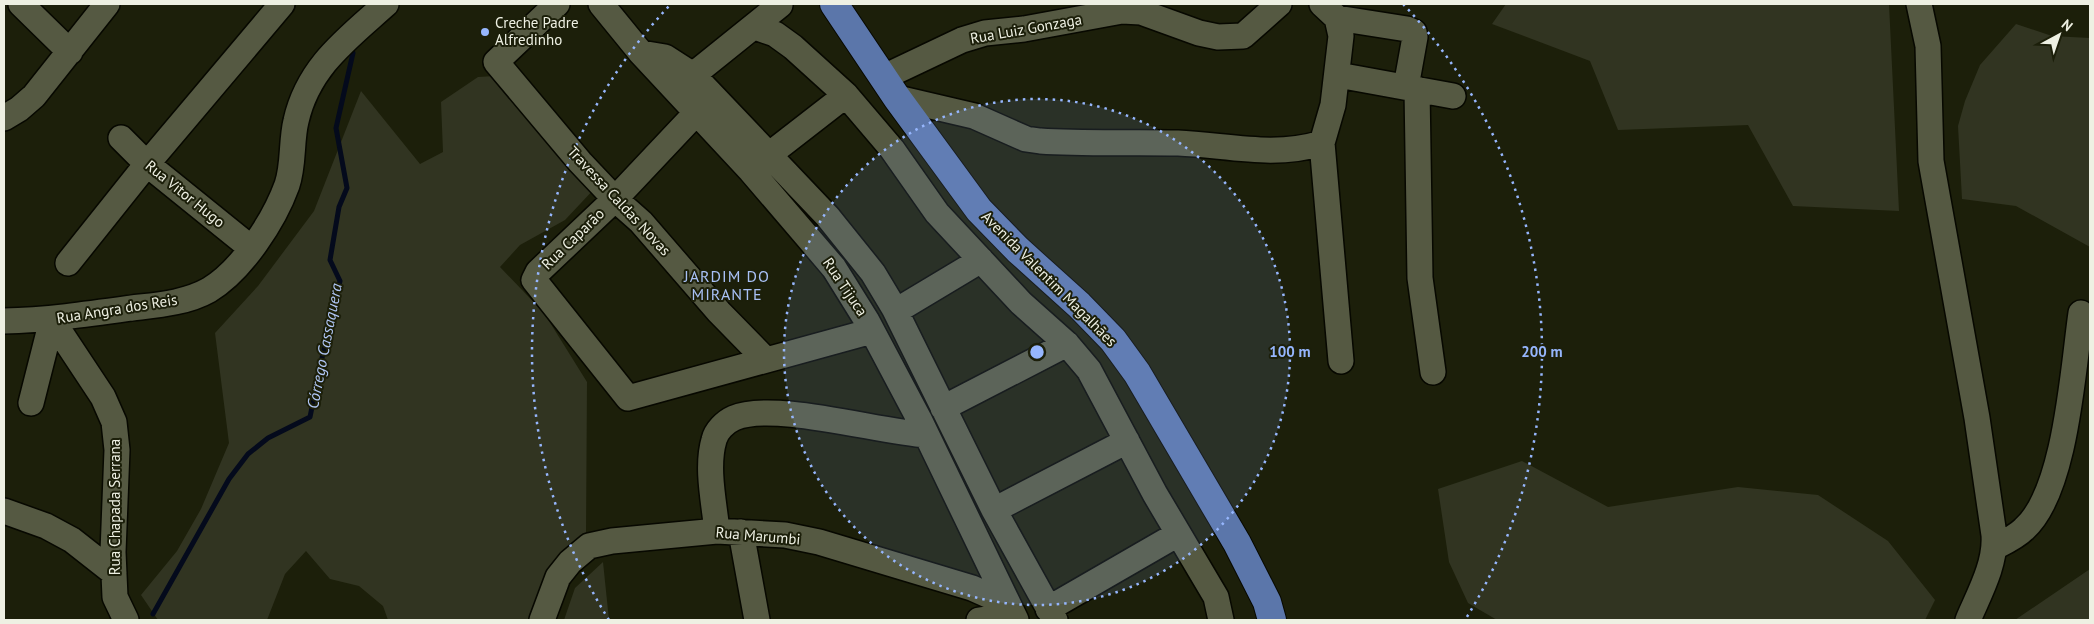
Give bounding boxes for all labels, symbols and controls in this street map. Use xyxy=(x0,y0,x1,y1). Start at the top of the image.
street label: Rua Luiz Gonzaga xyxy=(969,9,1083,48)
north arrow xyxy=(2034,10,2084,60)
place label: Creche Padre Alfredinho xyxy=(495,13,579,49)
text: N xyxy=(2058,15,2077,35)
marker: Creche Padre Alfredinho xyxy=(479,26,491,38)
street label: Travessa Caldas Novas xyxy=(564,142,675,259)
street label: Rua Vitor Hugo xyxy=(142,156,229,231)
street label: Rua Caparão xyxy=(537,204,608,273)
street label: Avenida Valentim Magalhães xyxy=(978,207,1121,350)
street label: Rua Tijuca xyxy=(819,254,872,320)
district label: JARDIM DO MIRANTE xyxy=(683,266,770,304)
water label: Córrego Cassaquera xyxy=(302,281,346,410)
street label: Rua Angra dos Reis xyxy=(55,290,179,327)
text: 100 m xyxy=(1269,342,1311,361)
text: 200 m xyxy=(1521,342,1563,361)
centre of rings xyxy=(1028,343,1046,361)
street label: Rua Chapada Serrana xyxy=(105,439,124,575)
street label: Rua Marumbi xyxy=(715,522,801,549)

